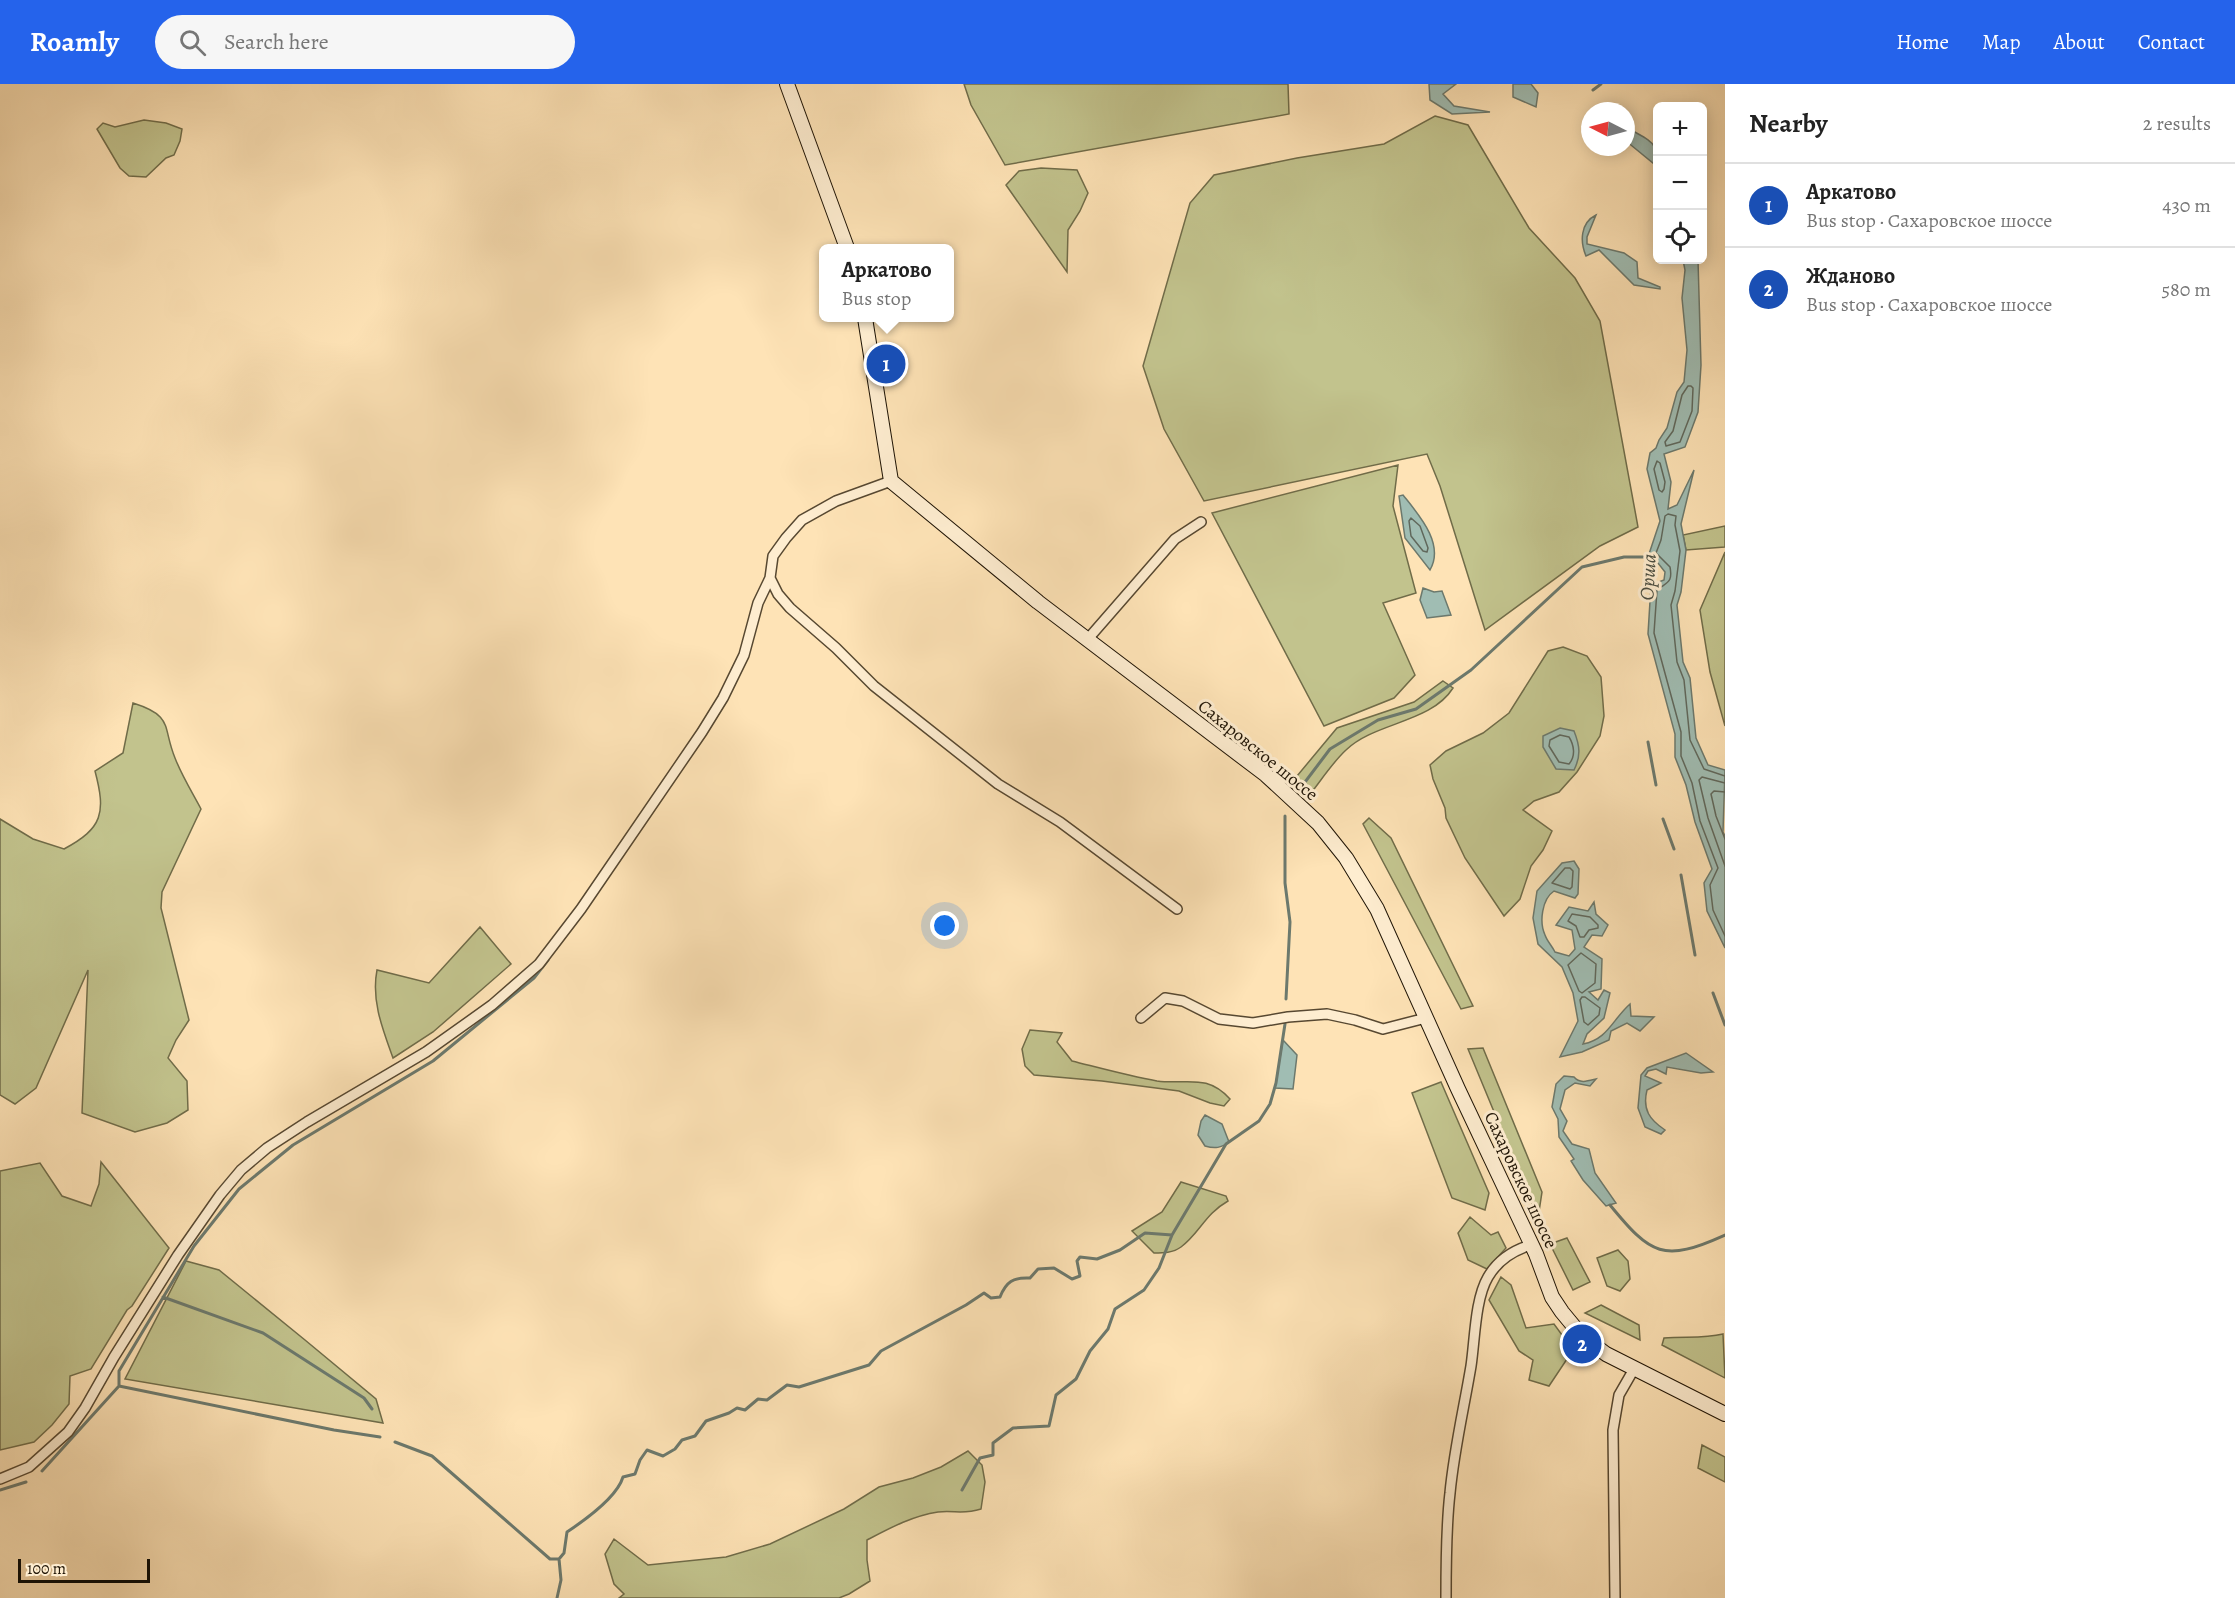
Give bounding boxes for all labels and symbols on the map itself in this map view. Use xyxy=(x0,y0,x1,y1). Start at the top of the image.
north arrow xyxy=(1581,102,1635,156)
pin: 1 xyxy=(866,342,906,386)
water label: Орша xyxy=(1633,553,1663,601)
street label: Сахаровское шоссе xyxy=(1193,694,1323,806)
your location xyxy=(930,911,959,940)
street label: Сахаровское шоссе xyxy=(1479,1108,1563,1252)
pin: 2 xyxy=(1562,1322,1602,1366)
scale bar xyxy=(18,1556,150,1584)

